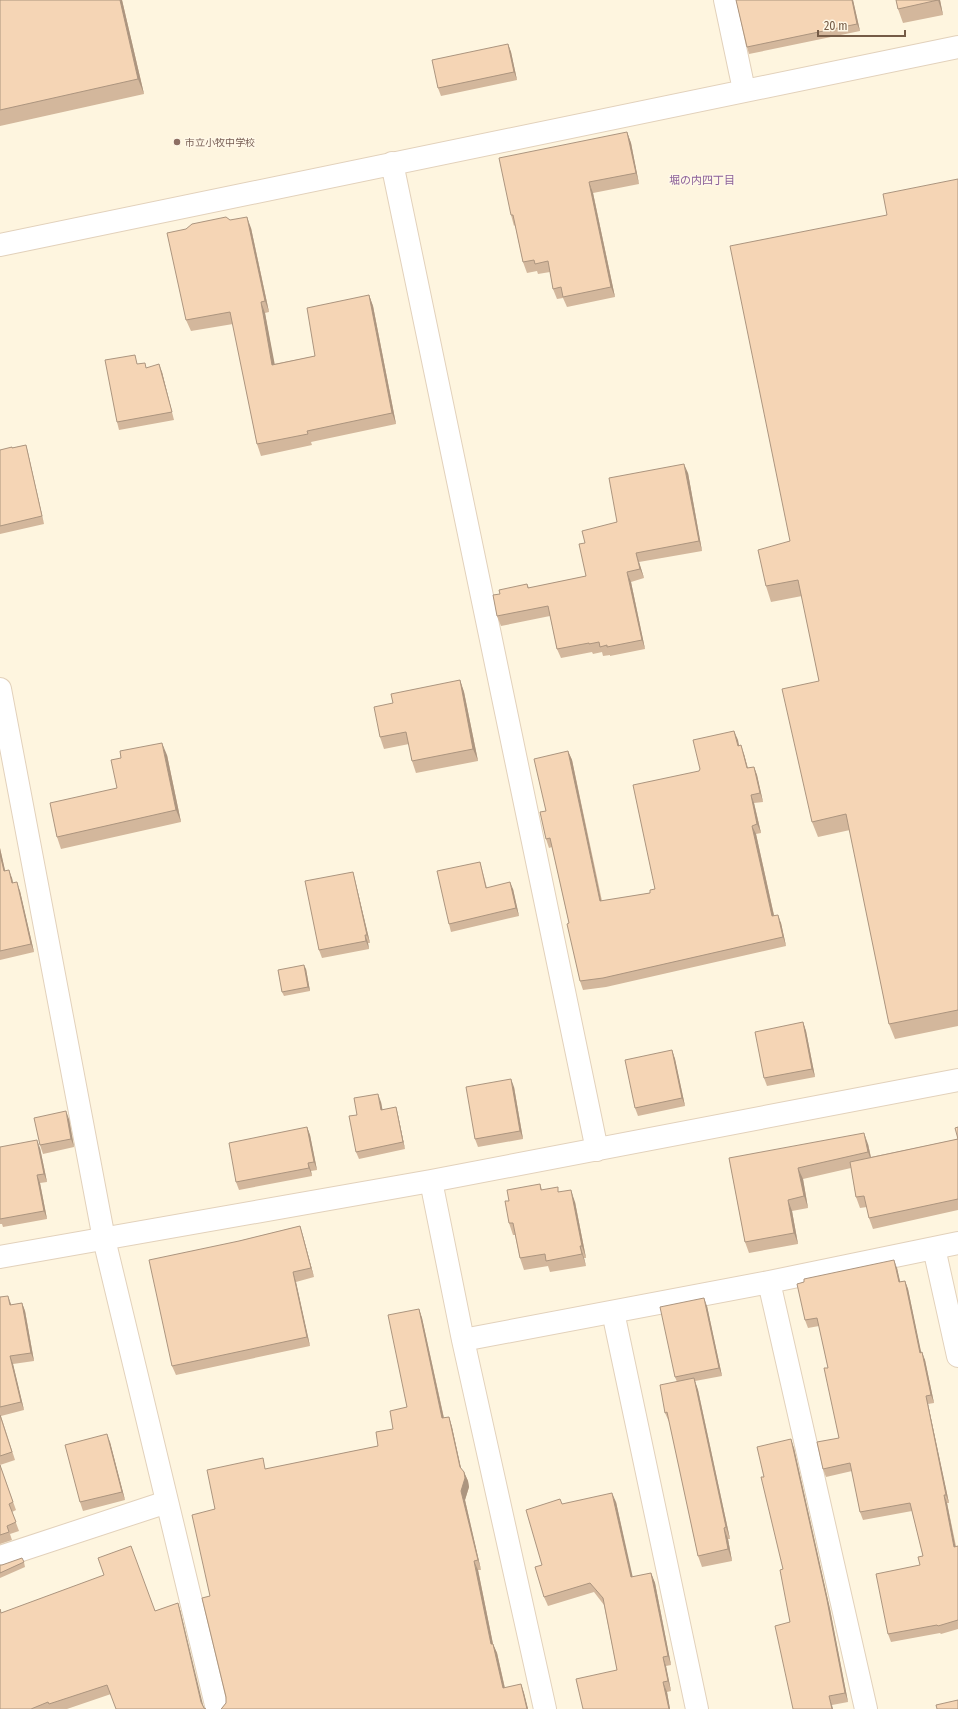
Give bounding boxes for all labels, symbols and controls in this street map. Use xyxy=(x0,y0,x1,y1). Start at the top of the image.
scale bar xyxy=(818,12,905,38)
text: 20 m xyxy=(824,19,848,33)
marker: 市立小牧中学校 xyxy=(172,137,182,147)
place label: 市立小牧中学校 xyxy=(185,137,255,149)
district label: 堀の内四丁目 xyxy=(669,174,735,187)

